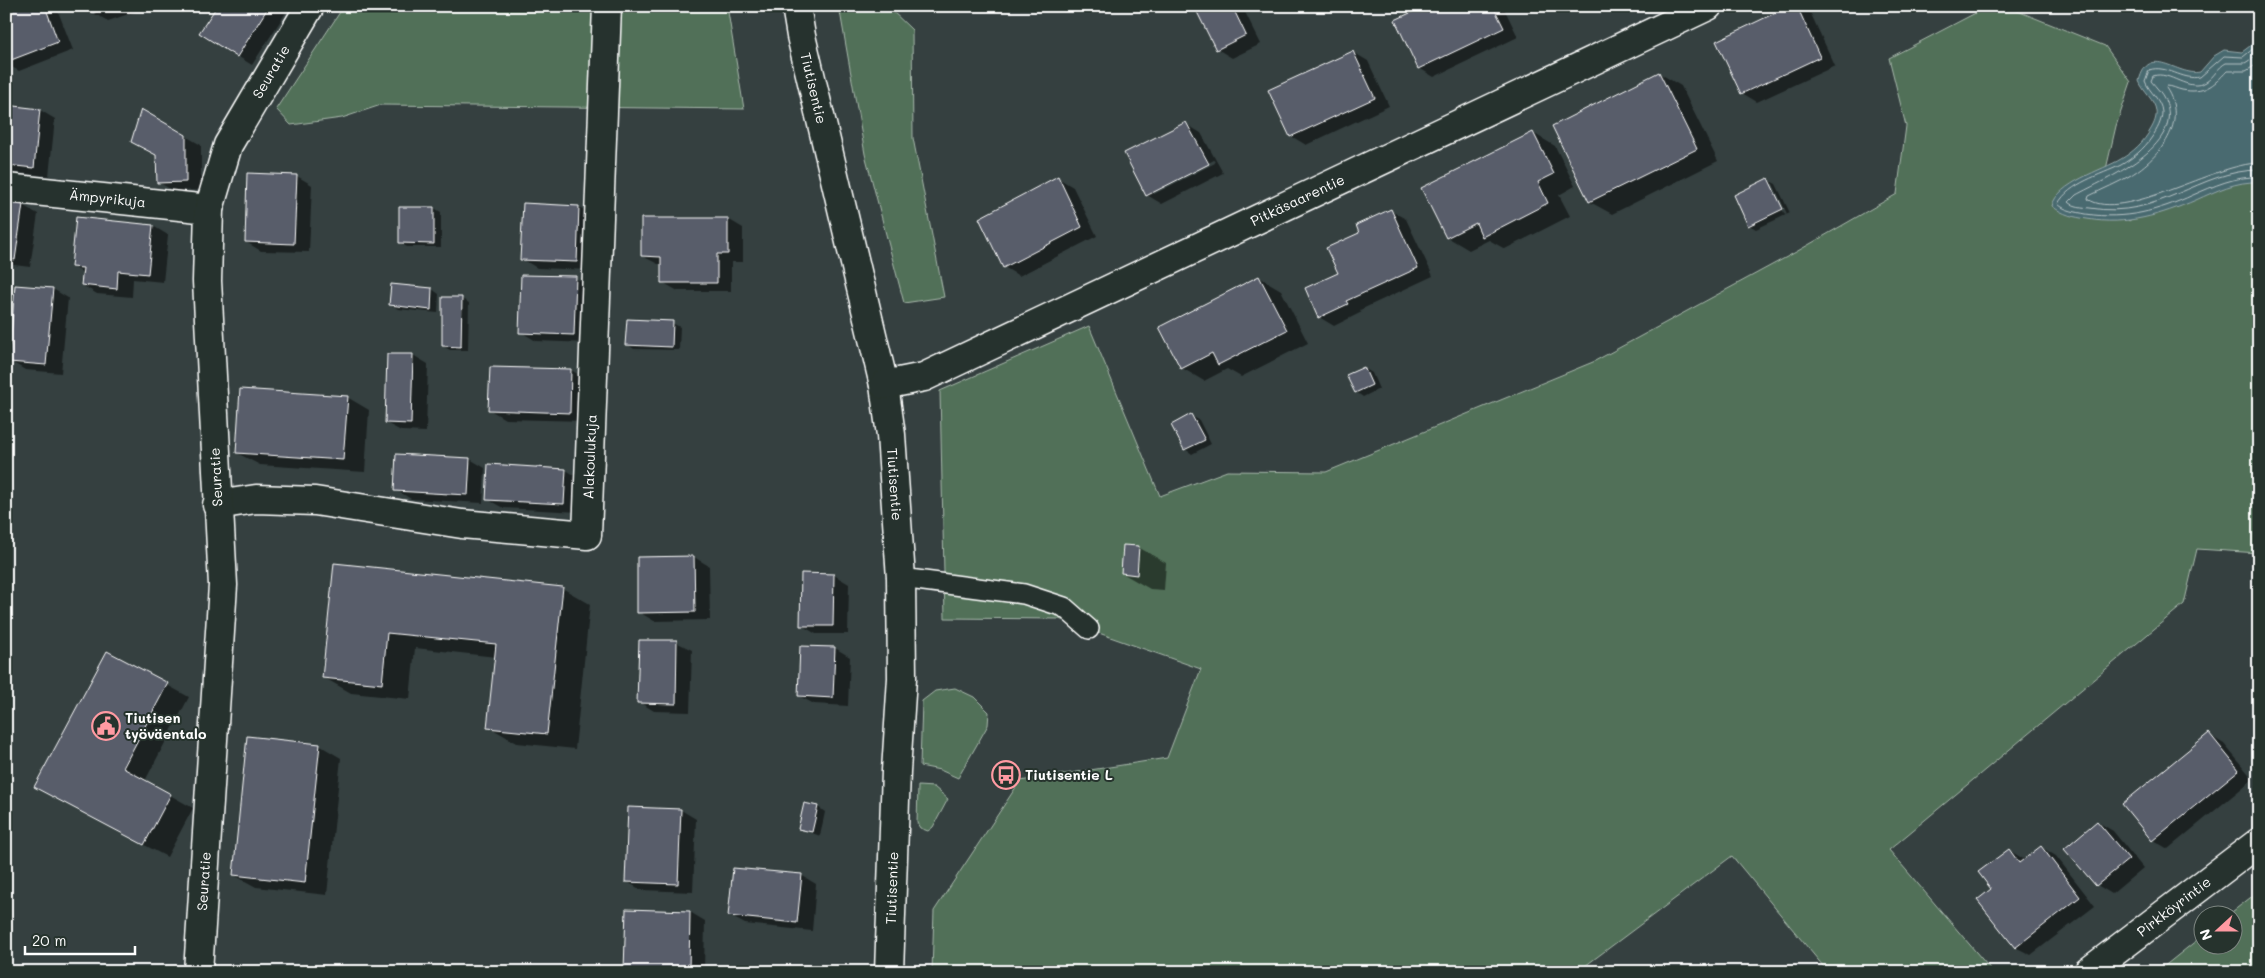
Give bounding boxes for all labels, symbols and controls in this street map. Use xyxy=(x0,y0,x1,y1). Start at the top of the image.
street label: Seuratie xyxy=(248,41,294,102)
street label: Tiutisentie xyxy=(796,50,832,126)
street label: Pitkäsaarentie xyxy=(1247,169,1347,230)
street label: Ämpyrikuja xyxy=(68,185,147,211)
street label: Alakoulukuja xyxy=(578,414,601,500)
street label: Seuratie xyxy=(204,447,227,507)
street label: Tiutisentie xyxy=(883,447,907,521)
place label: Tiutisen työväentalo xyxy=(125,708,207,743)
public building icon: Tiutisen työväentalo xyxy=(91,711,121,741)
bus stop icon: Tiutisentie L xyxy=(991,760,1021,790)
place label: Tiutisentie L xyxy=(1025,765,1113,784)
street label: Seuratie xyxy=(192,851,215,911)
street label: Tiutisentie xyxy=(881,851,902,925)
street label: Pirkköyrintie xyxy=(2133,872,2215,941)
north arrow xyxy=(2192,906,2242,956)
scale bar xyxy=(25,923,135,955)
text: N xyxy=(2195,926,2216,943)
text: 20 m xyxy=(32,930,66,950)

